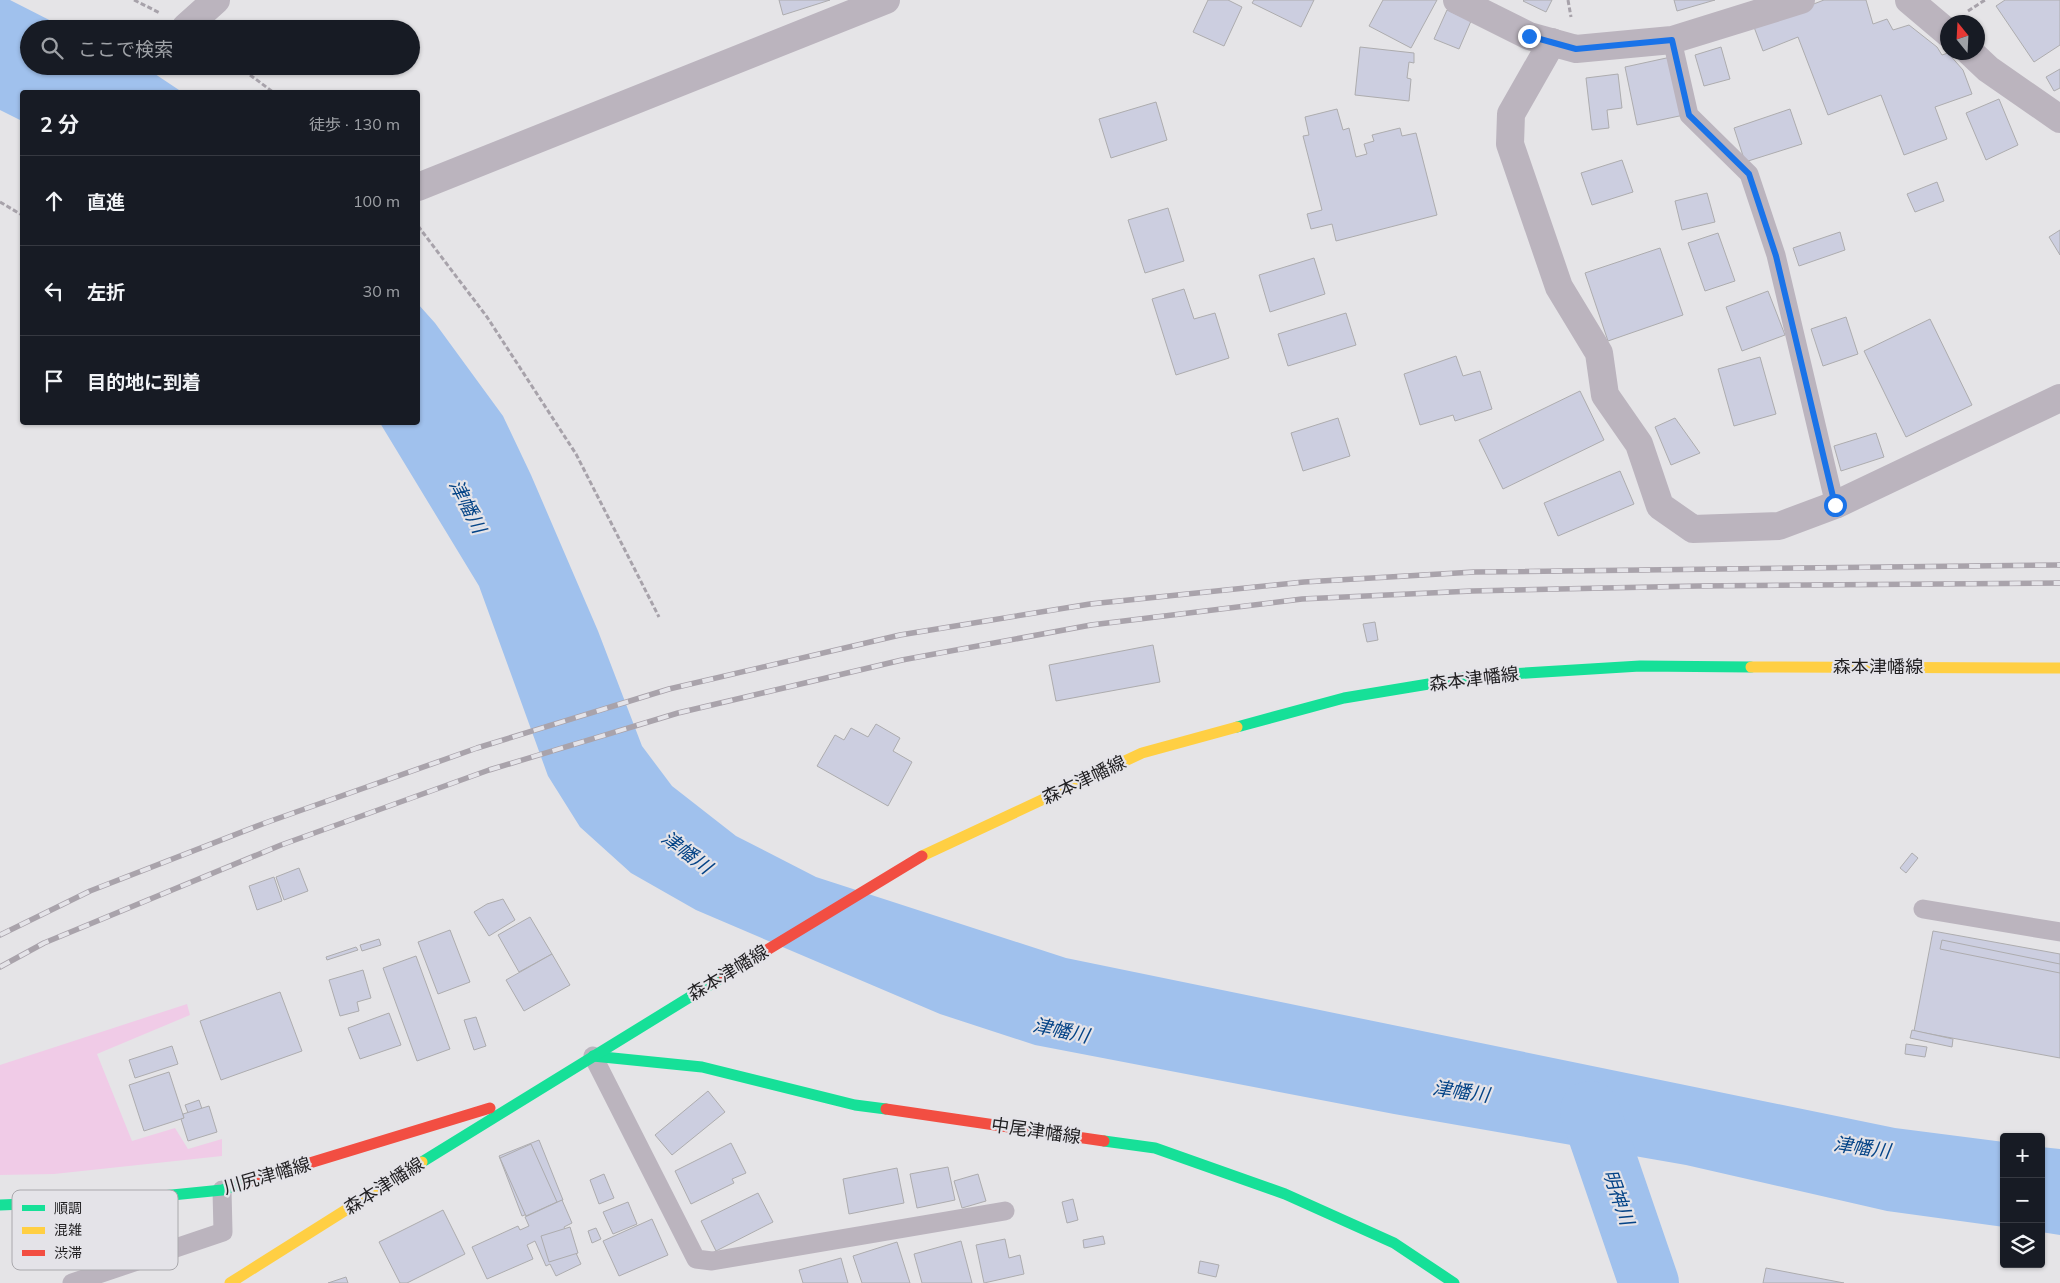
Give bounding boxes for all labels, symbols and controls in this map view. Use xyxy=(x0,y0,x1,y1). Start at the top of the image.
north arrow xyxy=(1940,15,1985,60)
search box xyxy=(20,20,420,75)
route end xyxy=(1518,25,1541,48)
icon: search xyxy=(38,34,66,62)
text: ここで検索 xyxy=(78,37,173,61)
text: 2 分 xyxy=(40,111,79,137)
text: 徒歩 · 130 m xyxy=(309,114,400,134)
icon: ahead xyxy=(40,187,68,215)
text: 直進 xyxy=(87,190,125,214)
text: 100 m xyxy=(353,191,400,211)
icon: left xyxy=(40,277,68,305)
text: 左折 xyxy=(87,280,125,304)
text: 30 m xyxy=(363,281,400,301)
icon: arrive xyxy=(40,367,68,395)
text: 目的地に到着 xyxy=(87,370,201,394)
water label: 津幡川 xyxy=(444,475,493,539)
route start xyxy=(1824,494,1847,517)
street label: 森本津幡線 xyxy=(1833,655,1923,678)
street label: 森本津幡線 xyxy=(1428,662,1520,695)
street label: 森本津幡線 xyxy=(1038,750,1129,809)
water label: 津幡川 xyxy=(657,825,719,880)
street label: 森本津幡線 xyxy=(683,940,772,1006)
water label: 津幡川 xyxy=(1031,1012,1093,1048)
water label: 津幡川 xyxy=(1431,1075,1493,1107)
street label: 中尾津幡線 xyxy=(990,1113,1082,1148)
water label: 津幡川 xyxy=(1832,1131,1894,1163)
map controls xyxy=(2000,1133,2045,1268)
button: + xyxy=(2000,1133,2045,1178)
street label: 川尻津幡線 xyxy=(220,1152,313,1199)
street label: 森本津幡線 xyxy=(339,1152,428,1219)
water label: 明神川 xyxy=(1598,1166,1640,1230)
button: − xyxy=(2000,1178,2045,1223)
legend xyxy=(12,1190,178,1270)
text: 順調 xyxy=(54,1199,82,1217)
text: 混雑 xyxy=(54,1221,82,1239)
button: layers xyxy=(2000,1223,2045,1268)
text: 渋滞 xyxy=(54,1244,82,1262)

